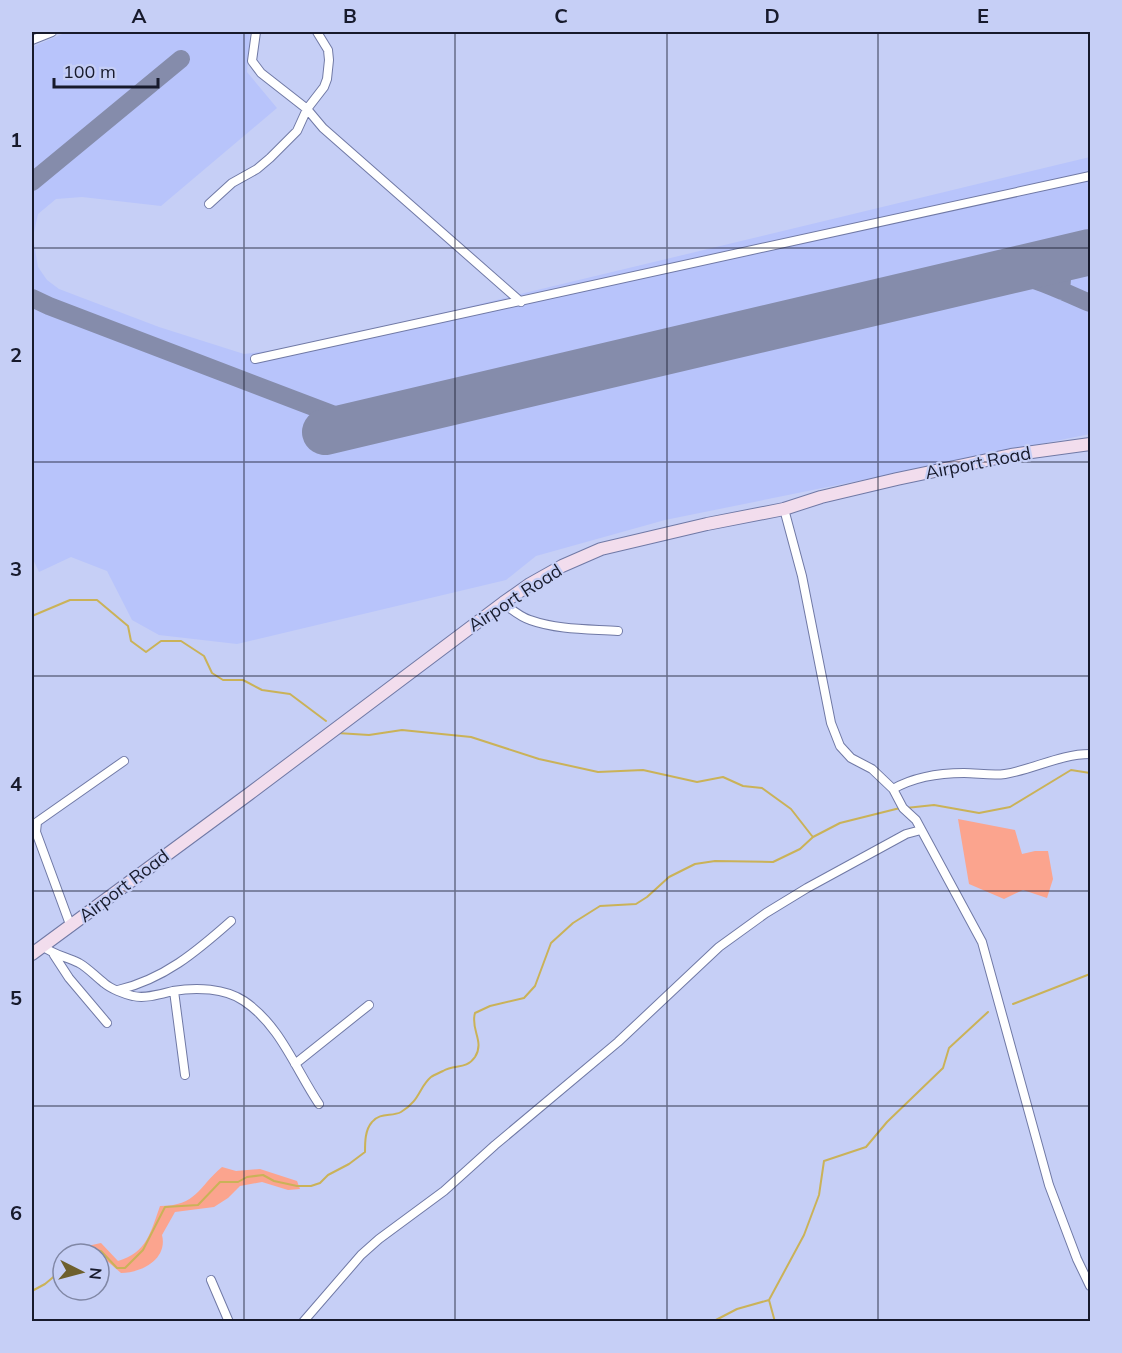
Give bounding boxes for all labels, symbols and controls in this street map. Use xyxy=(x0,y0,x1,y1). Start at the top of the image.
text: A xyxy=(132,3,147,28)
text: B xyxy=(343,3,357,28)
text: C xyxy=(554,3,568,28)
text: D xyxy=(764,3,780,28)
text: E xyxy=(977,3,989,28)
scale bar xyxy=(54,51,158,89)
text: 100 m xyxy=(63,60,116,83)
text: 1 xyxy=(10,127,22,152)
text: 2 xyxy=(10,342,22,367)
street label: Airport Road xyxy=(923,441,1033,484)
text: 3 xyxy=(10,556,22,581)
street label: Airport Road xyxy=(463,559,566,636)
text: 4 xyxy=(10,771,22,796)
street label: Airport Road xyxy=(74,844,173,927)
text: 5 xyxy=(10,985,22,1010)
text: 6 xyxy=(10,1200,22,1225)
north arrow xyxy=(51,1242,111,1302)
text: N xyxy=(85,1267,106,1281)

